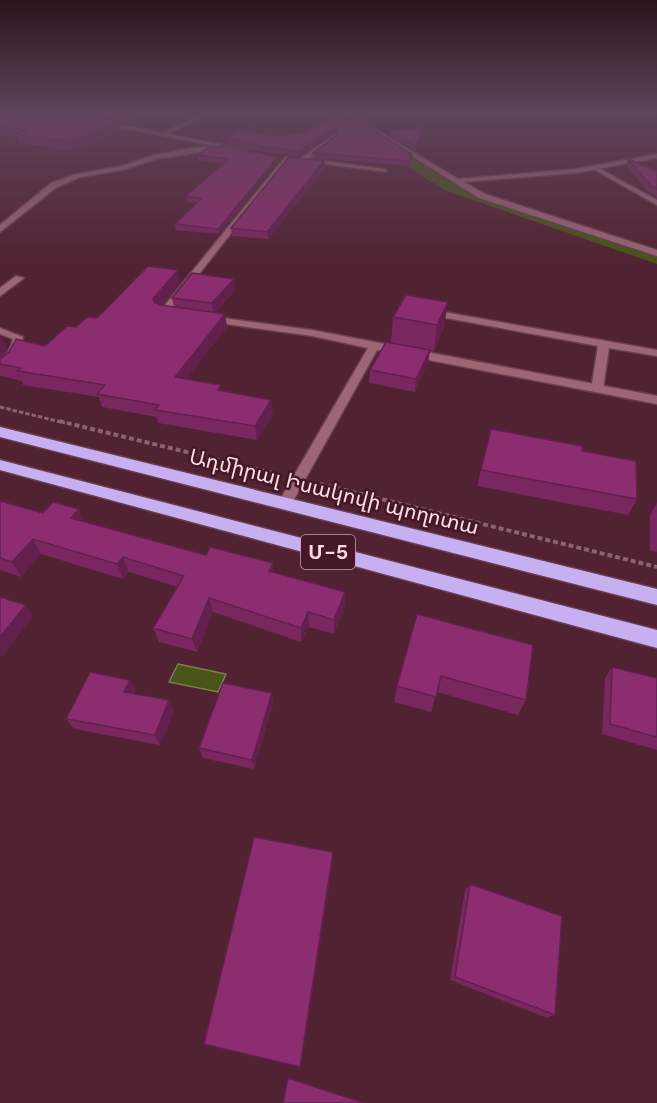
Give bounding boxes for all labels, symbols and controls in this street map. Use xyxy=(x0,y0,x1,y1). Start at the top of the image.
street label: Ադմիրալ Իսակովի պողոտա xyxy=(186,442,482,542)
road number: Մ-5 xyxy=(301,535,355,569)

